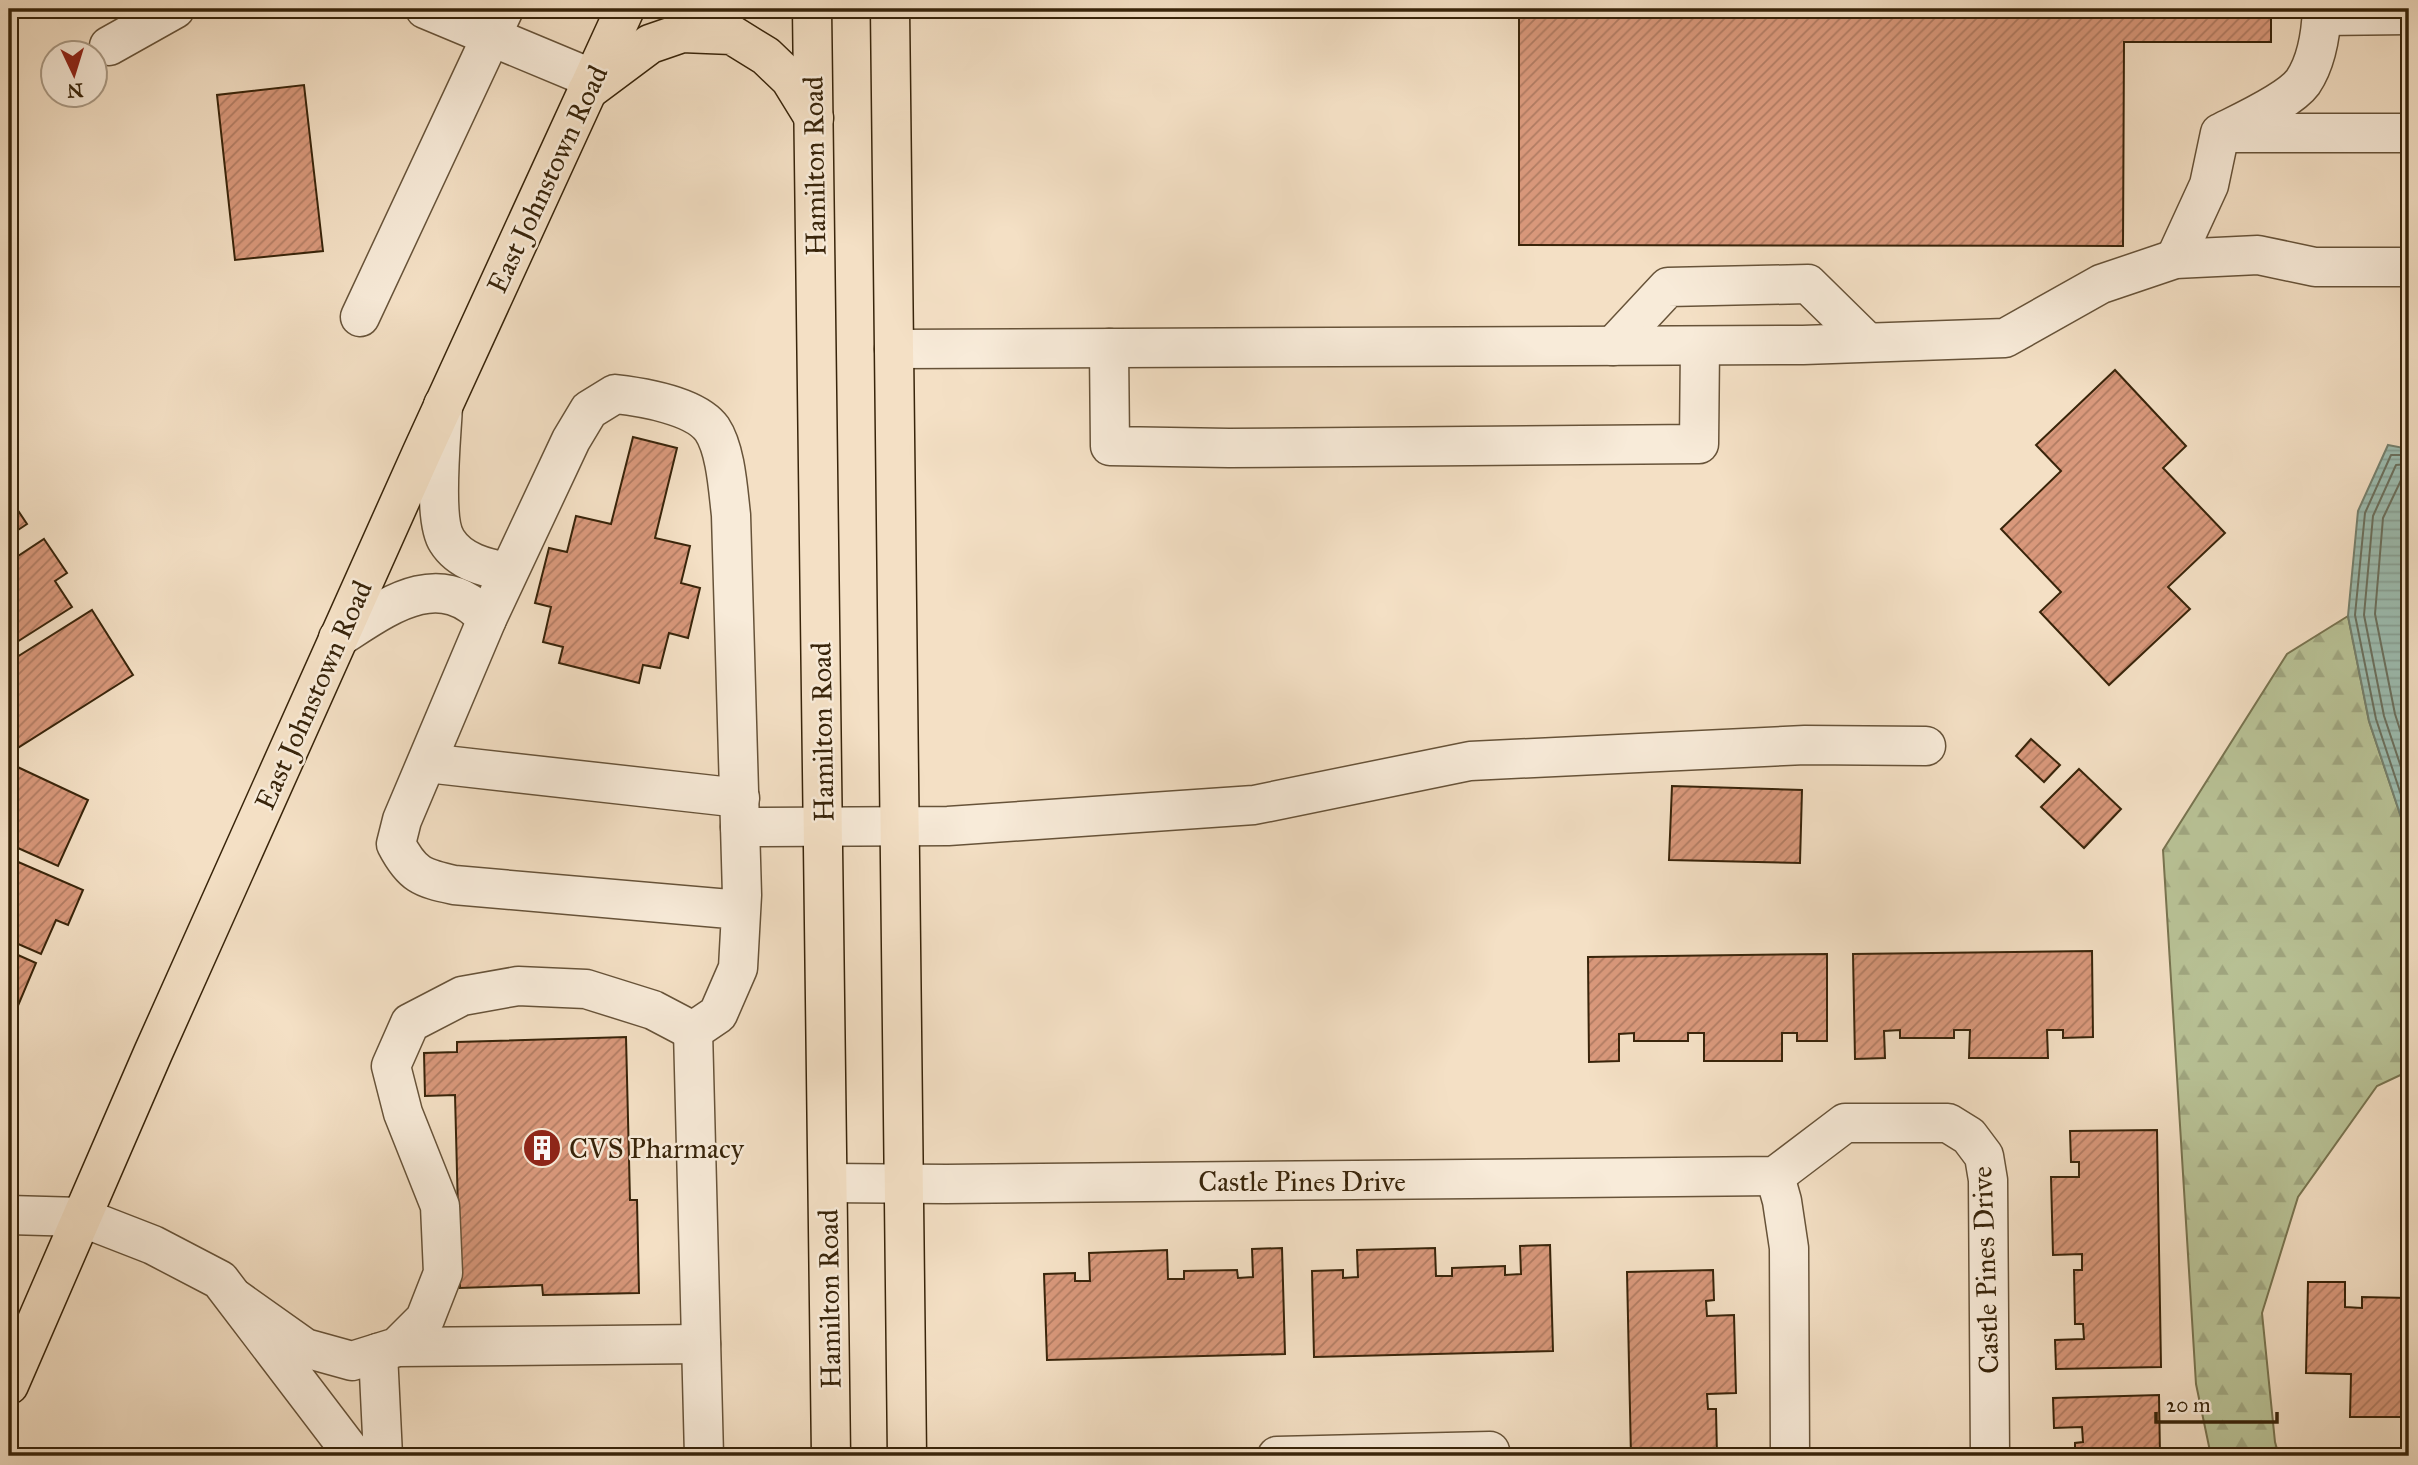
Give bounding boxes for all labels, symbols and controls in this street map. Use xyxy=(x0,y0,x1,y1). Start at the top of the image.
north arrow xyxy=(38,38,108,108)
street label: East Johnstown Road xyxy=(479,60,616,299)
street label: Hamilton Road xyxy=(795,76,834,256)
text: N xyxy=(66,78,84,102)
street label: East Johnstown Road xyxy=(247,575,380,815)
street label: Hamilton Road xyxy=(803,642,842,822)
building icon: CVS Pharmacy xyxy=(521,1127,563,1169)
place label: CVS Pharmacy xyxy=(569,1131,745,1166)
street label: Castle Pines Drive xyxy=(1198,1164,1406,1199)
street label: Castle Pines Drive xyxy=(1964,1166,2007,1374)
street label: Hamilton Road xyxy=(810,1209,849,1389)
scale bar xyxy=(2156,1381,2276,1425)
text: 20 m xyxy=(2166,1392,2211,1418)

